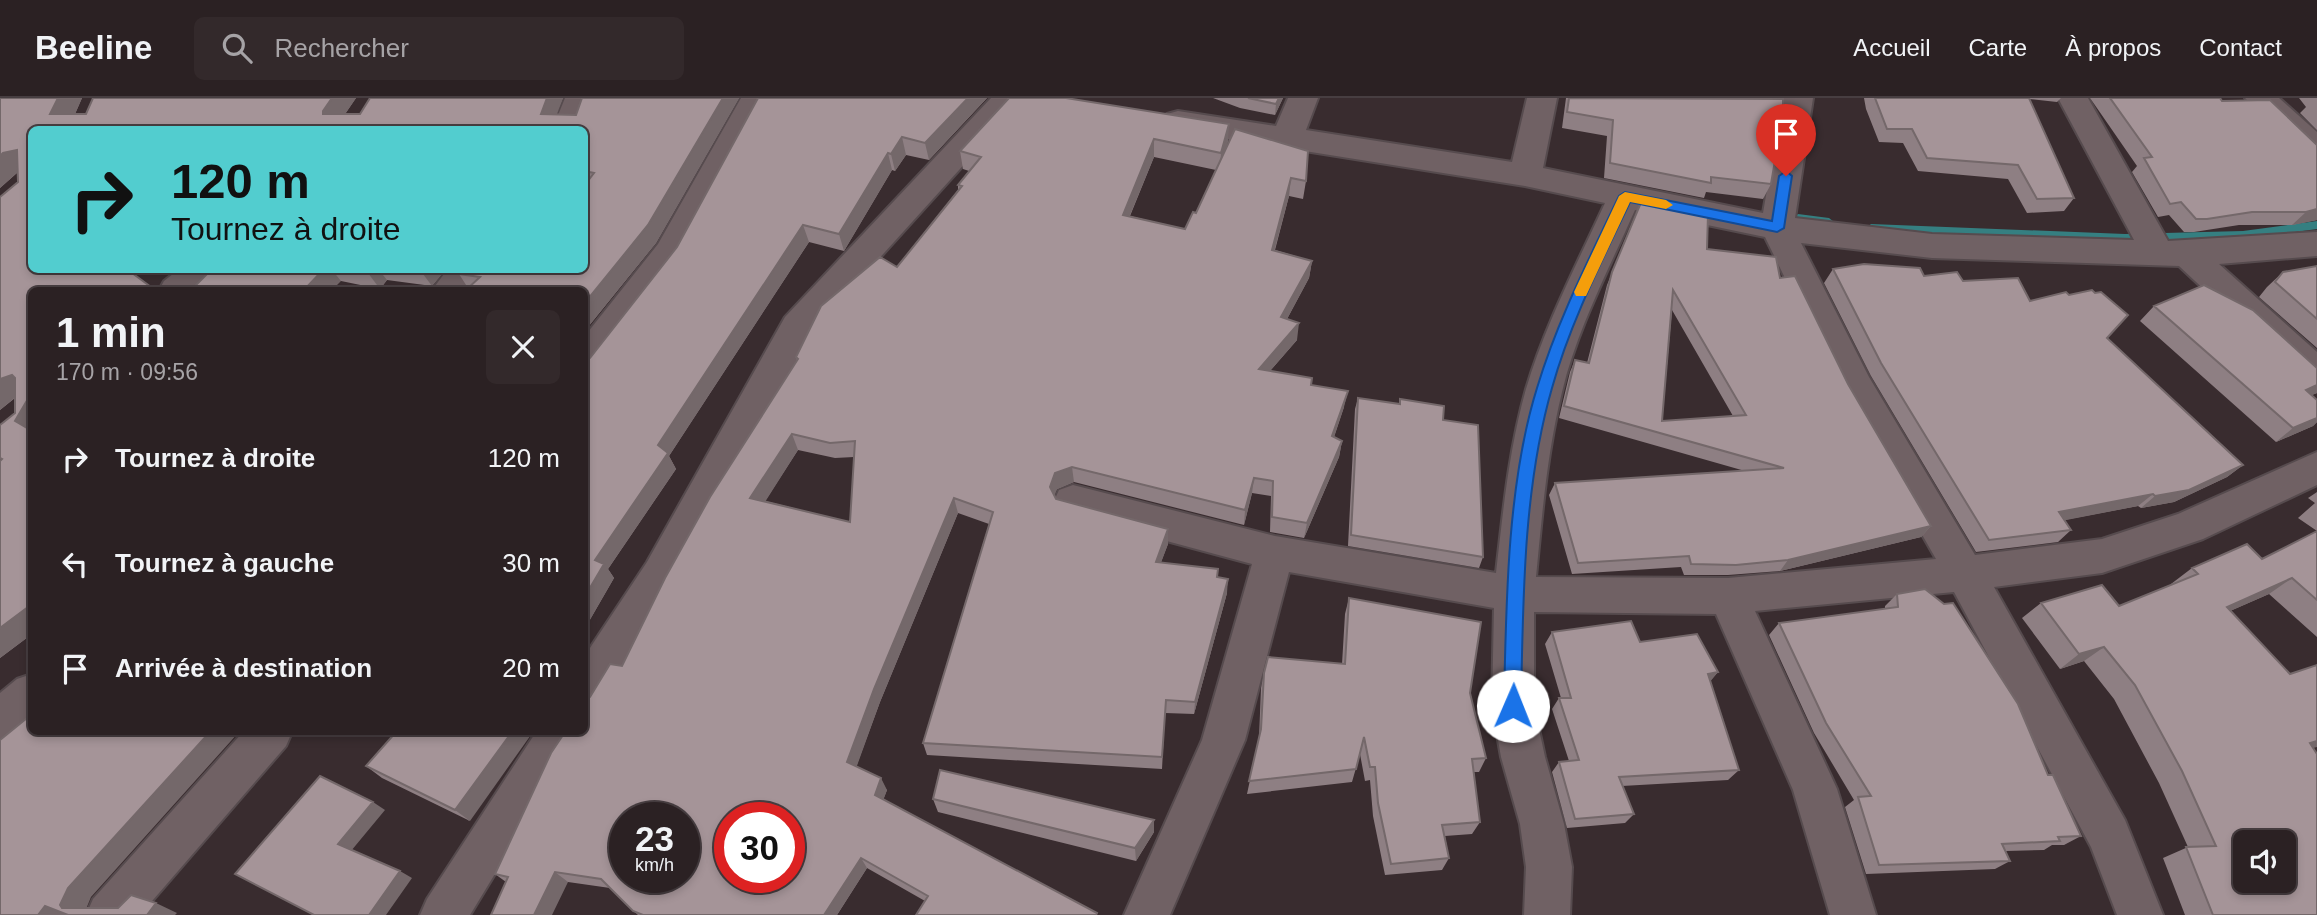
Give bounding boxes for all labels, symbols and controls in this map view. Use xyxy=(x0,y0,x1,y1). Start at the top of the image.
search box xyxy=(194,17,684,80)
text: Beeline xyxy=(35,29,152,66)
icon: search xyxy=(218,29,256,67)
text: Rechercher xyxy=(274,33,409,63)
text: Accueil xyxy=(1853,34,1931,61)
text: Carte xyxy=(1969,34,2027,61)
text: À propos xyxy=(2065,34,2161,61)
text: Contact xyxy=(2199,34,2282,61)
pin xyxy=(1756,104,1816,176)
icon: arrive xyxy=(1767,115,1805,153)
icon: right xyxy=(56,154,147,245)
text: 120 m xyxy=(171,154,310,208)
text: Tournez à droite xyxy=(171,211,400,247)
text: 1 min xyxy=(56,309,166,356)
button: close xyxy=(486,310,560,384)
text: 170 m · 09:56 xyxy=(56,359,198,385)
icon: right xyxy=(56,440,94,478)
text: Tournez à droite xyxy=(115,443,315,473)
text: 120 m xyxy=(488,443,560,473)
icon: left xyxy=(56,545,94,583)
text: Tournez à gauche xyxy=(115,548,334,578)
text: 30 m xyxy=(502,548,560,578)
icon: arrive xyxy=(56,650,94,688)
text: Arrivée à destination xyxy=(115,653,372,683)
text: 20 m xyxy=(502,653,560,683)
position arrow xyxy=(1476,669,1550,743)
speed limit sign: 30 xyxy=(714,802,805,893)
text: 23 xyxy=(635,819,674,858)
map controls xyxy=(2233,830,2296,893)
button: sound xyxy=(2233,830,2296,893)
text: km/h xyxy=(635,855,674,875)

